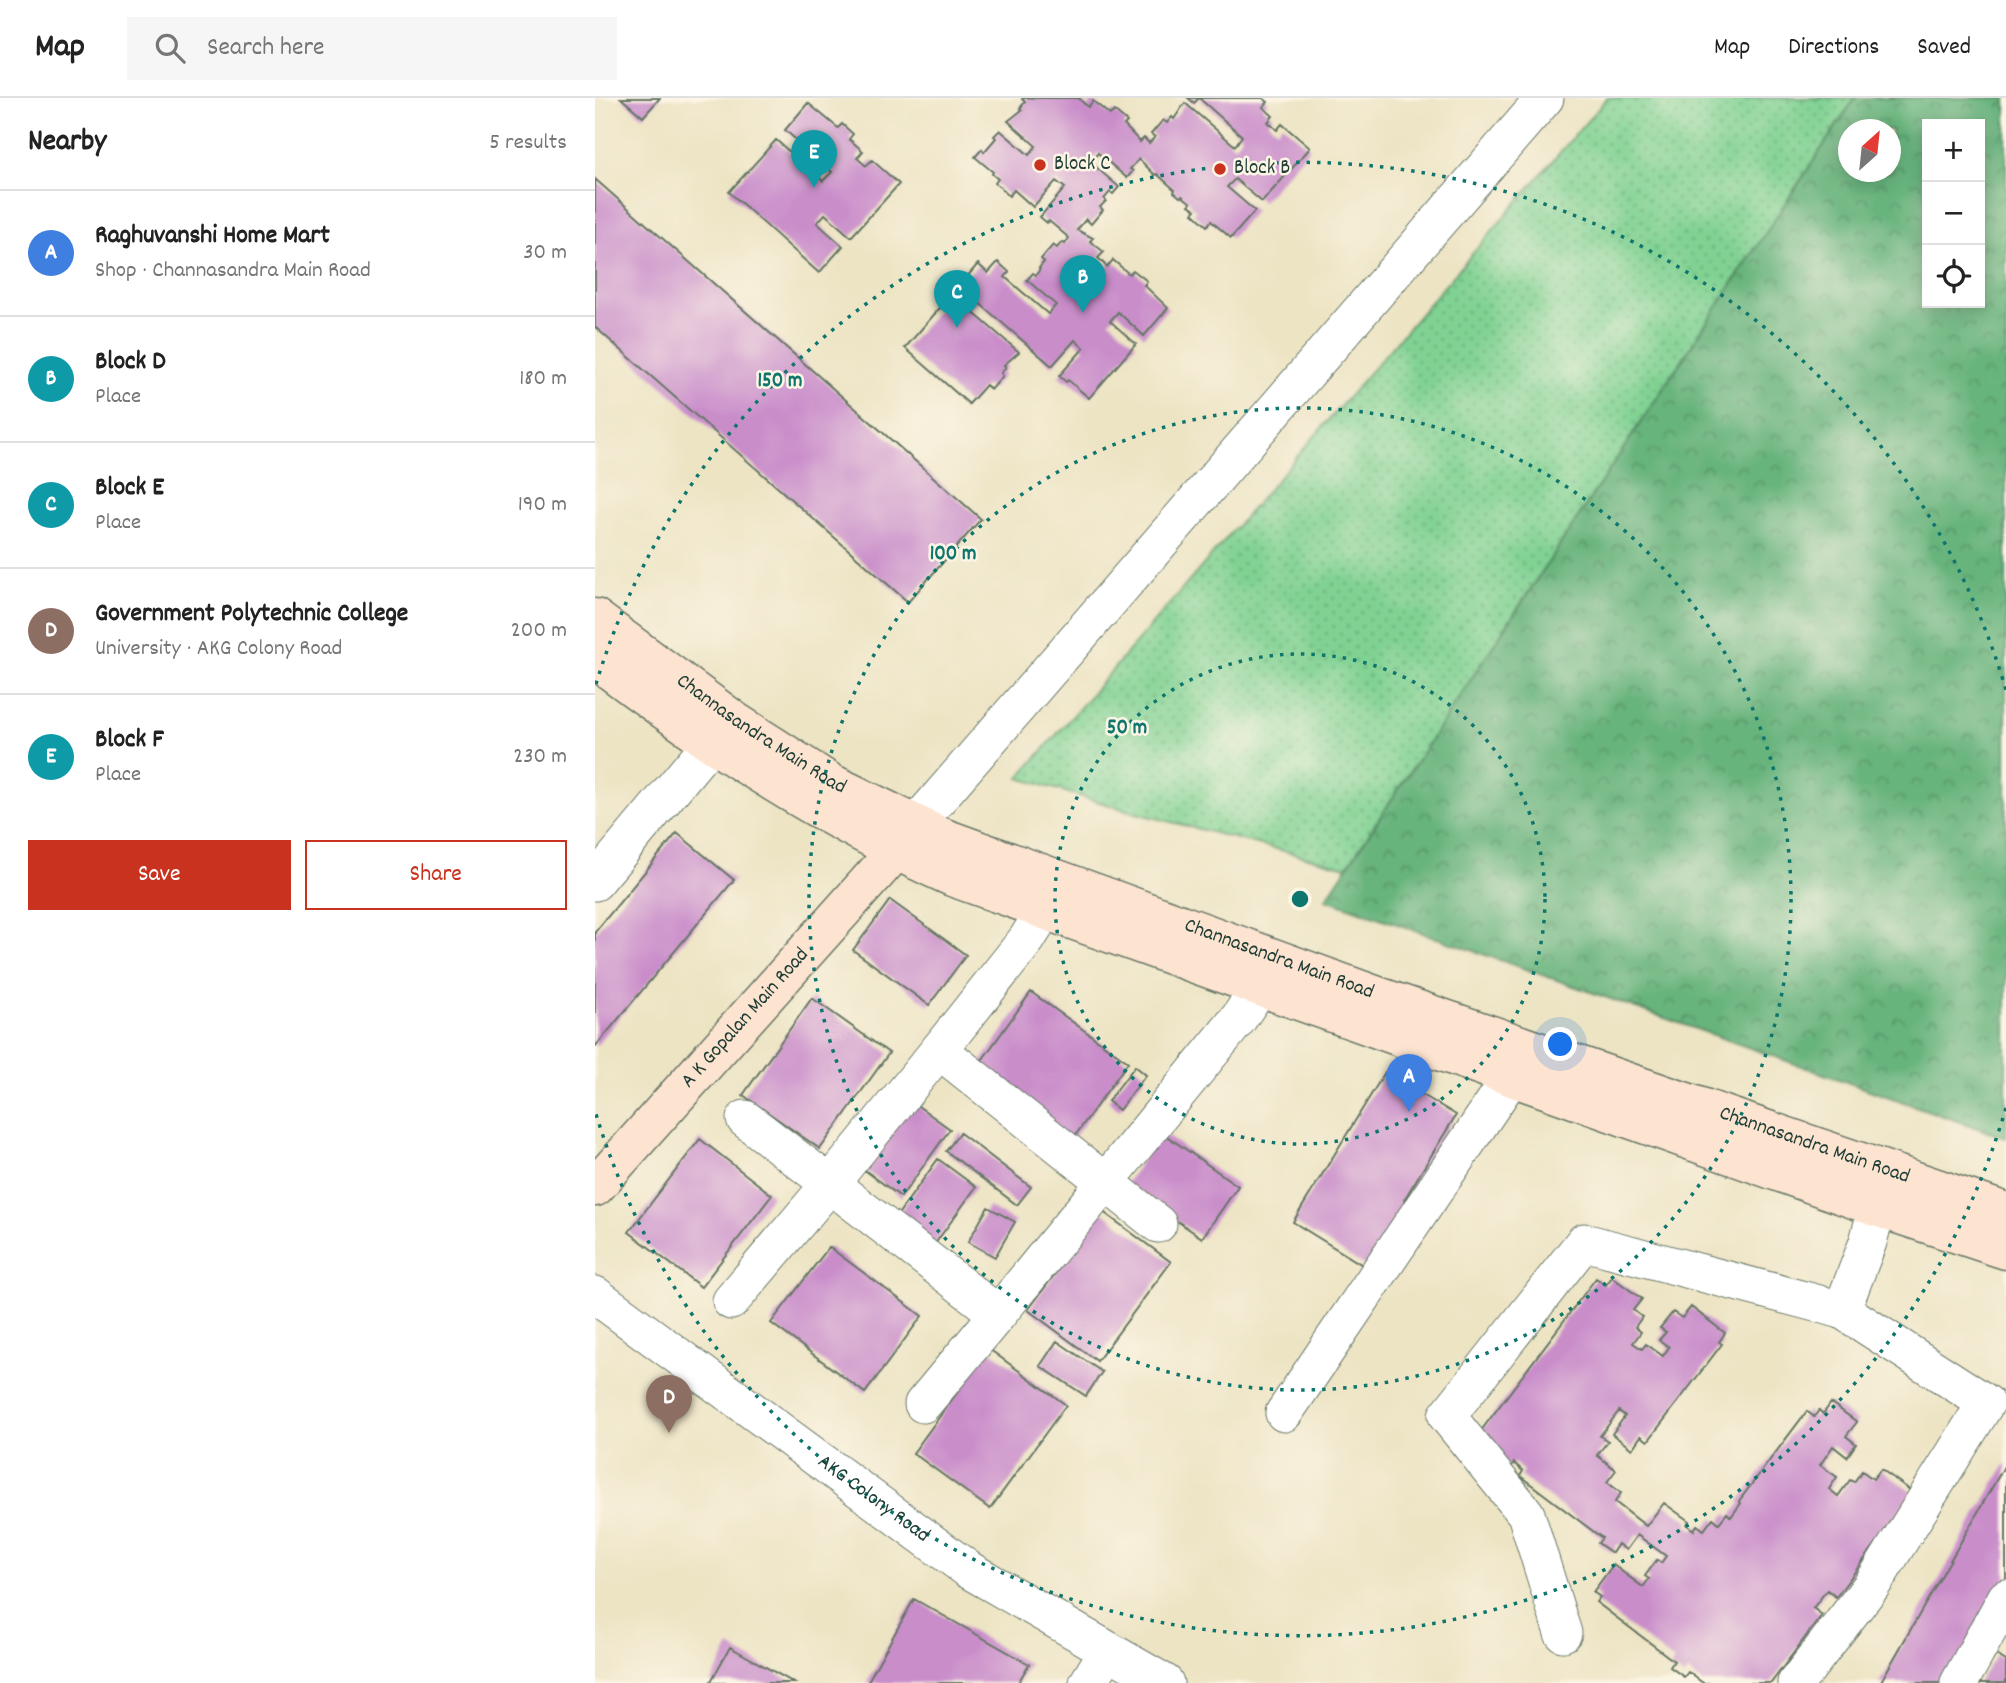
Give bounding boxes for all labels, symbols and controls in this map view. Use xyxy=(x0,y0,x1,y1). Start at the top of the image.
search box xyxy=(127,17,617,80)
text: Map xyxy=(35,25,85,72)
icon: search xyxy=(151,29,189,67)
text: Search here xyxy=(207,30,325,67)
text: Map xyxy=(1714,31,1750,65)
text: Directions xyxy=(1788,31,1879,65)
text: Saved xyxy=(1917,31,1971,65)
north arrow xyxy=(1838,119,1901,182)
map controls xyxy=(1922,119,1985,308)
button: + xyxy=(1922,119,1985,182)
text: Nearby xyxy=(28,122,106,165)
text: 5 results xyxy=(489,127,567,160)
pin: E xyxy=(791,130,837,188)
place label: Block C xyxy=(1054,150,1111,180)
place label: Block B xyxy=(1234,154,1290,184)
marker: Block C xyxy=(1032,157,1048,173)
marker: Block B xyxy=(1212,161,1228,177)
button: − xyxy=(1922,182,1985,245)
text: Raghuvanshi Home Mart xyxy=(95,218,330,255)
text: A xyxy=(45,237,57,270)
text: 30 m xyxy=(523,237,567,270)
button: locate xyxy=(1922,245,1985,308)
text: Shop · Channasandra Main Road xyxy=(95,255,371,288)
pin: B xyxy=(1060,255,1106,313)
pin: C xyxy=(934,270,980,328)
text: Block D xyxy=(95,344,166,381)
text: B xyxy=(46,363,56,396)
text: 180 m xyxy=(519,363,567,396)
text: 150 m xyxy=(757,367,803,397)
text: Place xyxy=(95,381,141,414)
text: Block E xyxy=(95,470,164,507)
text: C xyxy=(45,489,57,522)
text: 190 m xyxy=(518,489,567,522)
text: Place xyxy=(95,507,141,540)
text: 100 m xyxy=(930,540,976,570)
text: Government Polytechnic College xyxy=(95,596,408,633)
text: D xyxy=(45,615,57,648)
text: 200 m xyxy=(511,615,567,648)
text: University · AKG Colony Road xyxy=(95,633,342,666)
street label: Channasandra Main Road xyxy=(669,667,851,803)
text: 50 m xyxy=(1107,714,1147,744)
text: Block F xyxy=(95,722,164,759)
text: E xyxy=(46,741,56,774)
text: 230 m xyxy=(513,741,567,774)
text: Place xyxy=(95,759,141,792)
button: Save xyxy=(28,840,291,910)
button: Share xyxy=(305,840,567,910)
centre of rings xyxy=(1288,887,1312,911)
street label: Channasandra Main Road xyxy=(1180,912,1378,1008)
street label: A K Gopalan Main Road xyxy=(675,942,817,1096)
your location xyxy=(1543,1027,1577,1061)
pin: A xyxy=(1386,1054,1432,1112)
street label: Channasandra Main Road xyxy=(1715,1099,1914,1193)
pin: D xyxy=(646,1375,692,1433)
street label: AKG Colony Road xyxy=(810,1448,935,1551)

